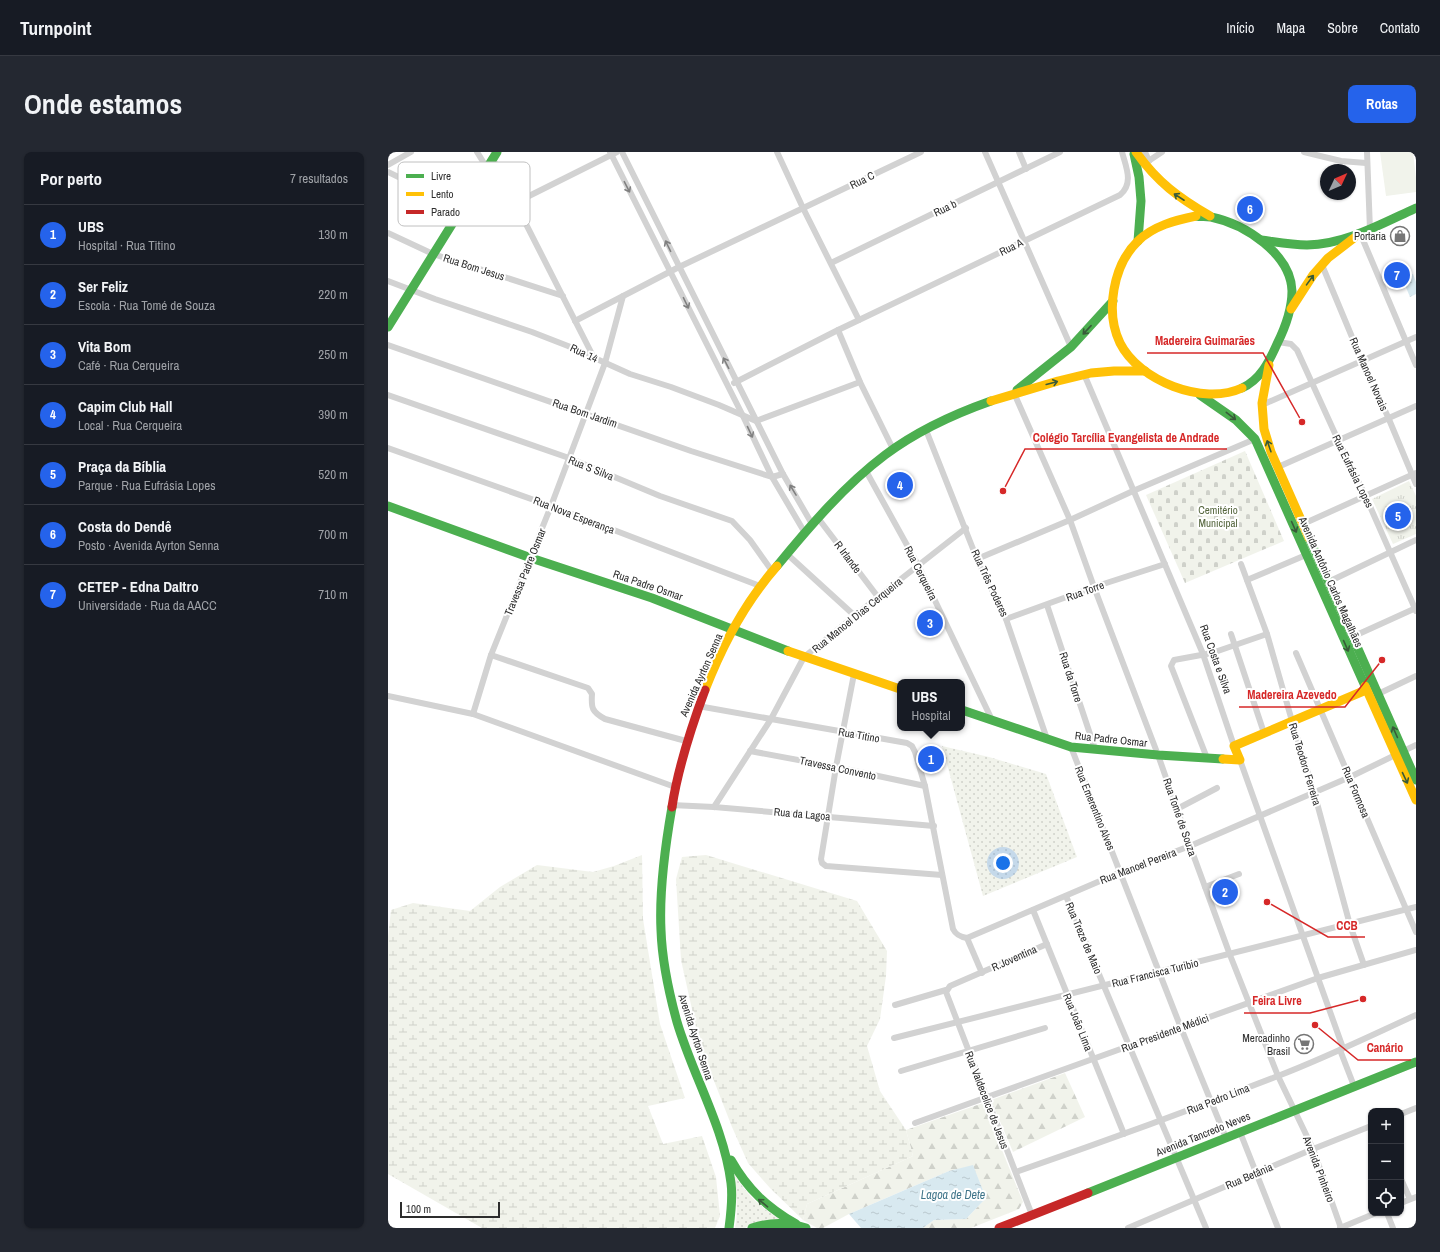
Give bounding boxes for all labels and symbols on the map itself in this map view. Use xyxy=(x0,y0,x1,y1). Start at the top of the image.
legend xyxy=(398,162,530,226)
north arrow xyxy=(1320,164,1356,200)
street label: Rua C xyxy=(847,168,877,192)
text: Livre xyxy=(431,169,451,183)
one-way arrow xyxy=(624,181,631,193)
text: Lento xyxy=(431,187,454,201)
one-way arrow xyxy=(1173,193,1184,202)
pin: 6 xyxy=(1237,194,1263,224)
street label: Rua b xyxy=(931,196,959,220)
text: Parado xyxy=(431,205,460,219)
shop icon: Portaria xyxy=(1389,225,1411,247)
place label: Portaria xyxy=(1354,229,1386,243)
street label: Rua A xyxy=(997,235,1026,259)
one-way arrow xyxy=(664,241,672,253)
street label: Rua Bom Jesus xyxy=(442,251,507,284)
pin: 7 xyxy=(1384,260,1410,290)
one-way arrow xyxy=(1306,274,1314,285)
one-way arrow xyxy=(683,297,690,309)
one-way arrow xyxy=(1083,325,1092,335)
callout: Madereira Guimarães xyxy=(1147,329,1263,353)
text: Madereira Guimarães xyxy=(1155,333,1256,349)
street label: Rua Manoel Novais xyxy=(1346,335,1392,413)
street label: Rua 14 xyxy=(568,341,600,365)
one-way arrow xyxy=(722,357,730,369)
one-way arrow xyxy=(1045,379,1058,386)
street label: Rua Bom Jardim xyxy=(551,395,619,431)
one-way arrow xyxy=(1226,412,1237,420)
one-way arrow xyxy=(747,425,754,437)
callout: Colégio Tarcília Evangelista de Andrade xyxy=(1025,425,1227,449)
text: Colégio Tarcília Evangelista de Andrade xyxy=(1033,430,1220,446)
street label: Rua Eufrásia Lopes xyxy=(1329,432,1377,510)
one-way arrow xyxy=(1265,440,1272,453)
street label: Rua S Silva xyxy=(566,453,616,483)
pin: 4 xyxy=(887,470,913,500)
one-way arrow xyxy=(788,485,796,497)
street label: Rua Nova Esperança xyxy=(531,493,617,537)
pin: 5 xyxy=(1385,501,1411,531)
park label: Cemitério Municipal xyxy=(1198,503,1238,530)
street label: Avenida Antônio Carlos Magalhães xyxy=(1295,514,1366,650)
one-way arrow xyxy=(1291,521,1298,533)
street label: Travessa Padre Osmar xyxy=(501,526,549,618)
street label: R Irlande xyxy=(831,538,865,576)
street label: Rua Cerqueira xyxy=(901,543,941,603)
street label: Rua Três Poderes xyxy=(968,547,1012,619)
street label: Rua Padre Osmar xyxy=(611,567,685,603)
street label: Rua Manoel Dias Cerqueira xyxy=(809,574,905,656)
street label: Rua Torre xyxy=(1064,578,1106,604)
pin: 3 xyxy=(917,608,943,638)
street label: Rua Costa e Silva xyxy=(1197,622,1235,696)
street label: Avenida Ayrton Senna xyxy=(676,631,726,720)
one-way arrow xyxy=(1343,640,1351,652)
street label: Rua da Torre xyxy=(1056,650,1086,704)
callout: Madereira Azevedo xyxy=(1239,683,1345,707)
text: Madereira Azevedo xyxy=(1247,687,1337,703)
street label: Rua Teodoro Ferreira xyxy=(1286,721,1324,807)
street label: Rua Titino xyxy=(837,724,881,746)
one-way arrow xyxy=(1390,726,1398,738)
street label: Rua Padre Osmar xyxy=(1074,728,1148,750)
pin: 1 xyxy=(918,744,944,774)
street label: Travessa Convento xyxy=(798,753,878,783)
street label: Rua Emerentino Alves xyxy=(1072,764,1118,853)
street label: Rua Formosa xyxy=(1339,764,1373,820)
one-way arrow xyxy=(1402,771,1410,783)
street label: Rua Tomé de Souza xyxy=(1160,776,1200,858)
street label: Rua da Lagoa xyxy=(773,805,831,823)
street label: Rua Manoel Pereira xyxy=(1098,845,1178,887)
your location xyxy=(993,853,1013,873)
pin: 2 xyxy=(1212,877,1238,907)
street label: Rua Treze de Maio xyxy=(1063,900,1105,976)
callout: CCB xyxy=(1328,913,1365,937)
text: CCB xyxy=(1336,918,1358,934)
street label: R.Joventina xyxy=(989,942,1039,974)
street label: Rua Francisca Turibio xyxy=(1110,955,1200,991)
callout: Feira Livre xyxy=(1244,989,1310,1013)
street label: Avenida Ayrton Senna xyxy=(675,991,716,1082)
street label: Rua João Lima xyxy=(1060,991,1096,1053)
text: Feira Livre xyxy=(1252,993,1302,1009)
street label: Rua Presidente Médici xyxy=(1119,1011,1211,1055)
place label: Mercadinho Brasil xyxy=(1242,1031,1290,1058)
supermarket icon: Mercadinho Brasil xyxy=(1293,1033,1315,1055)
callout: Canário xyxy=(1358,1036,1411,1060)
text: Canário xyxy=(1367,1040,1403,1056)
street label: Rua Valdecelice de Jesus xyxy=(962,1049,1012,1151)
street label: Rua Pedro Lima xyxy=(1185,1081,1251,1117)
street label: Avenida Tancredo Neves xyxy=(1153,1108,1253,1160)
street label: Avenida Pinheiro xyxy=(1300,1133,1338,1204)
street label: Rua Betânia xyxy=(1223,1160,1275,1192)
water label: Lagoa de Dete xyxy=(921,1187,986,1203)
one-way arrow xyxy=(758,1198,769,1207)
scale bar xyxy=(400,1200,500,1219)

